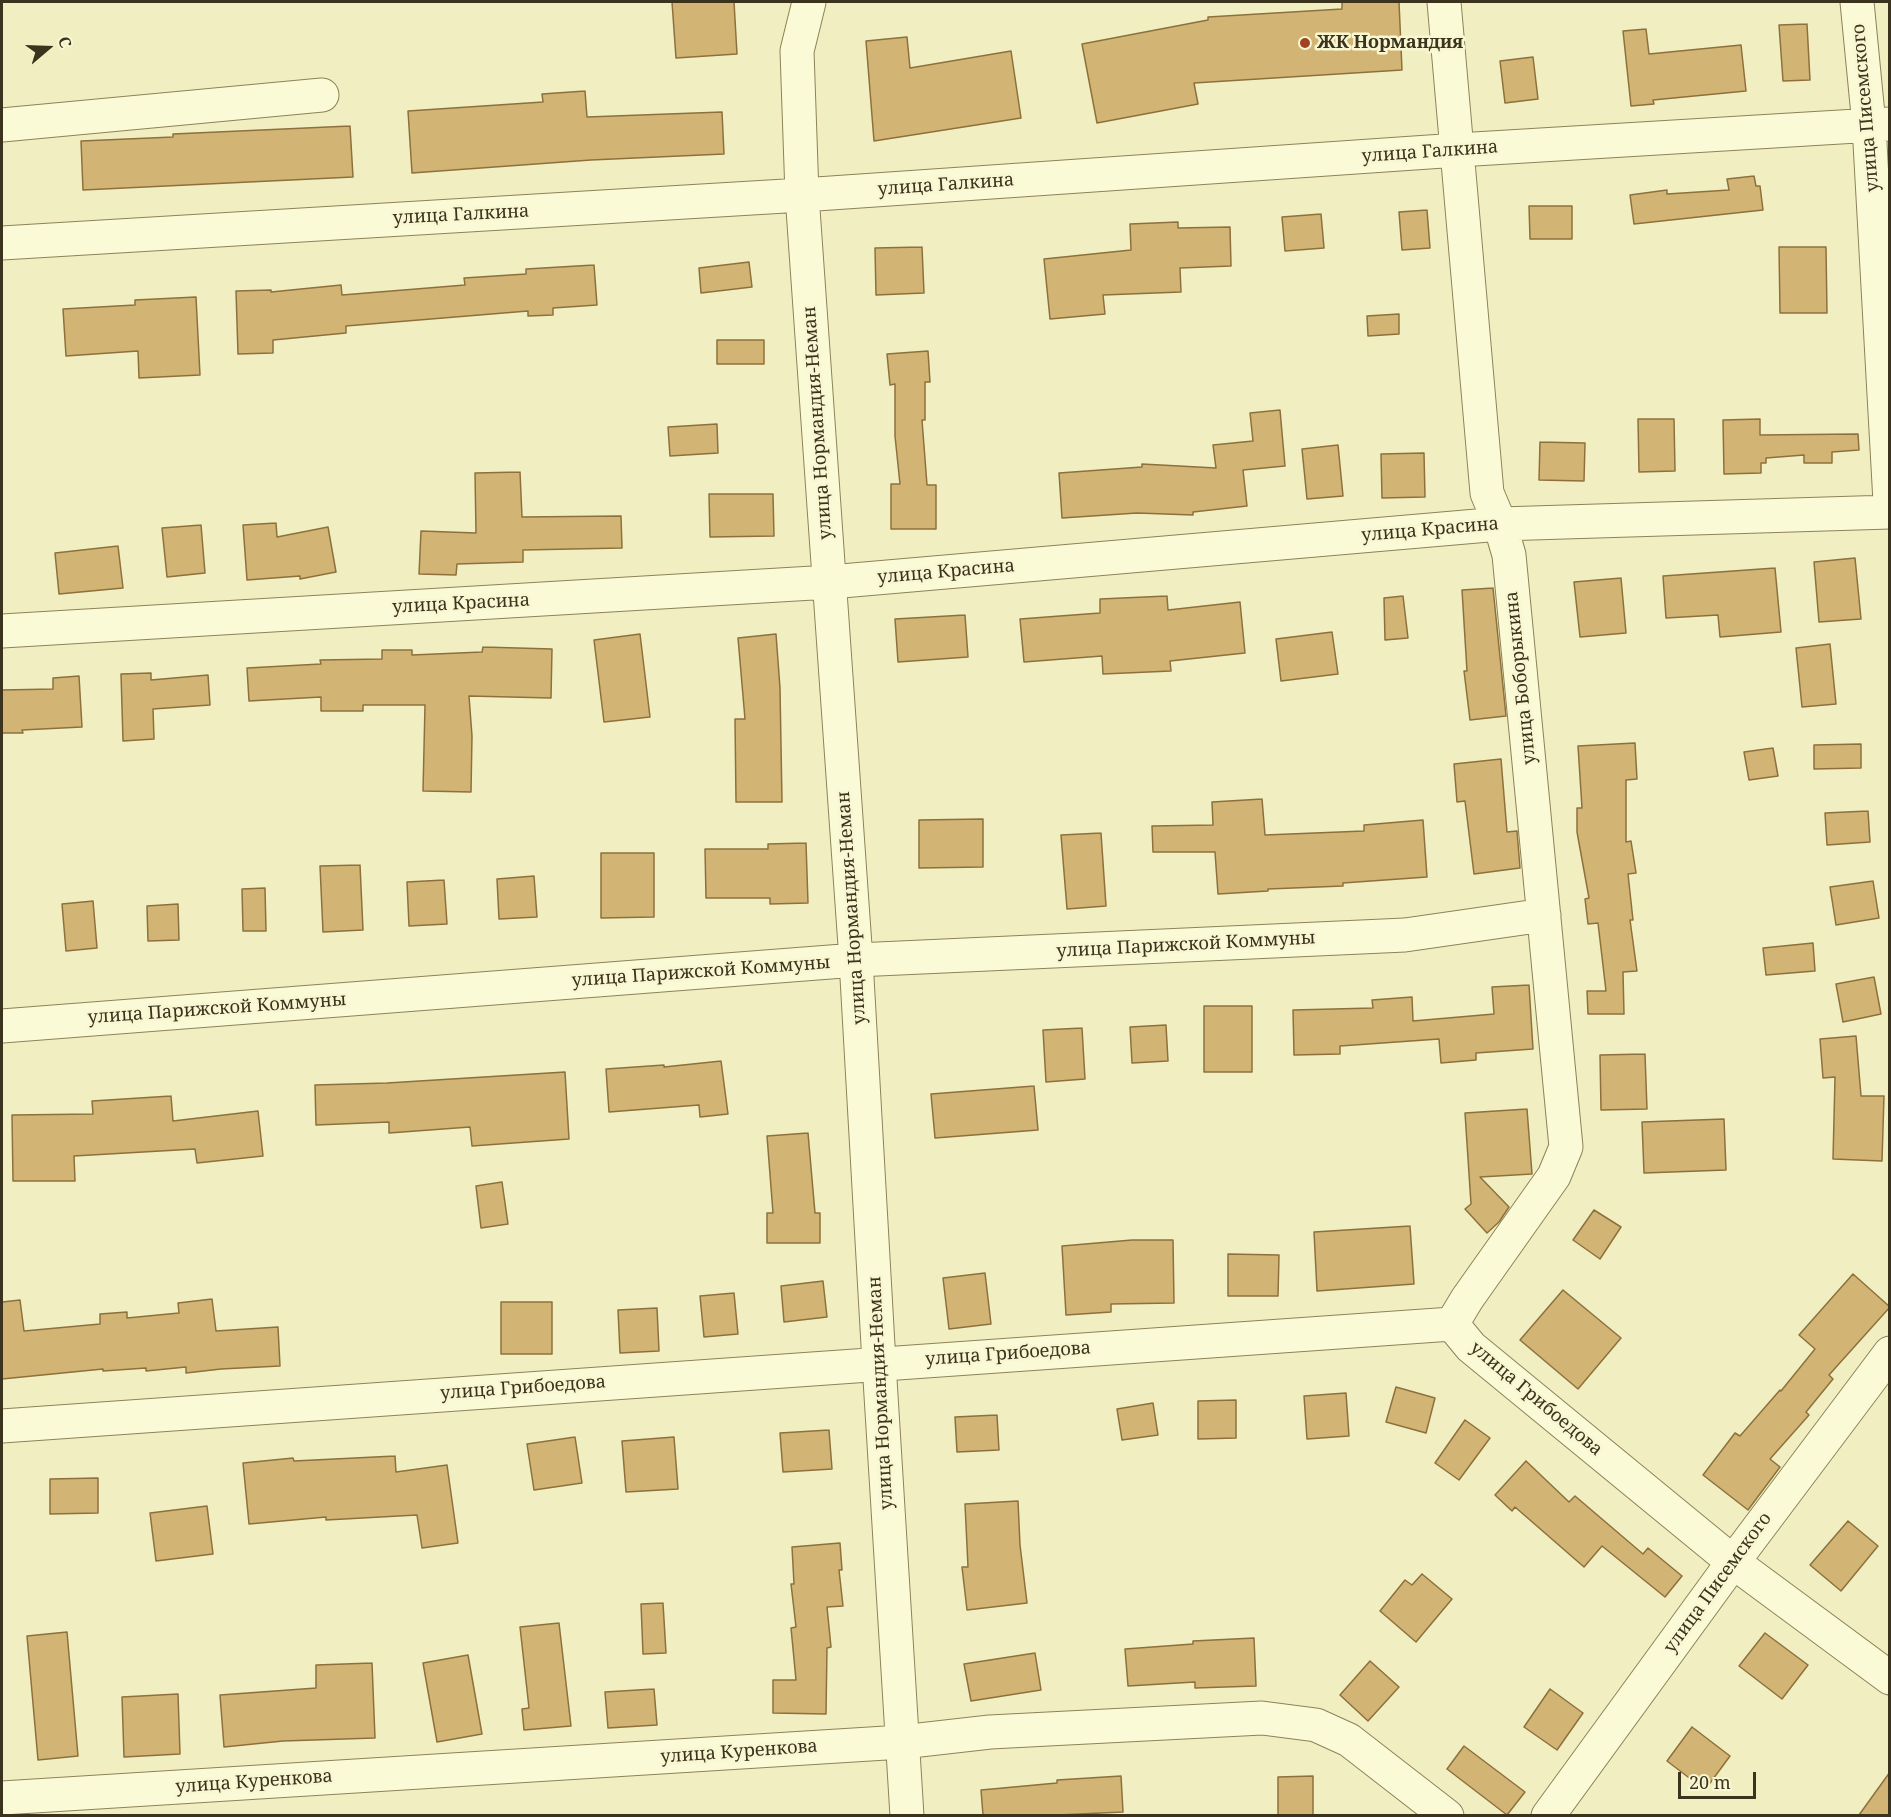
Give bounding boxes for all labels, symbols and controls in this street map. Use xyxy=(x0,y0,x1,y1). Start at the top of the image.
north arrow xyxy=(18,18,78,78)
street label: улица Писемского xyxy=(1848,23,1884,193)
place label: ЖК Нормандия xyxy=(1317,32,1463,54)
text: С xyxy=(53,34,77,51)
marker: ЖК Нормандия xyxy=(1298,36,1312,50)
street label: улица Галкина xyxy=(1361,136,1499,168)
street label: улица Галкина xyxy=(877,169,1015,201)
street label: улица Галкина xyxy=(392,201,530,229)
street label: улица Нормандия-Неман xyxy=(799,306,837,540)
street label: улица Красина xyxy=(1360,513,1500,547)
street label: улица Красина xyxy=(876,555,1016,589)
street label: улица Красина xyxy=(392,590,530,618)
street label: улица Боборыкина xyxy=(1501,590,1541,766)
street label: улица Нормандия-Неман xyxy=(833,791,871,1025)
street label: улица Парижской Коммуны xyxy=(1056,927,1316,963)
street label: улица Парижской Коммуны xyxy=(571,952,831,992)
street label: улица Парижской Коммуны xyxy=(87,989,347,1029)
street label: улица Нормандия-Неман xyxy=(864,1276,898,1510)
street label: улица Грибоедова xyxy=(924,1337,1092,1371)
street label: улица Грибоедова xyxy=(1465,1337,1607,1461)
street label: улица Грибоедова xyxy=(439,1371,607,1405)
street label: улица Писемского xyxy=(1660,1508,1776,1658)
street label: улица Куренкова xyxy=(660,1736,818,1768)
scale bar xyxy=(1681,1760,1759,1798)
street label: улица Куренкова xyxy=(175,1766,333,1798)
text: 20 m xyxy=(1689,1770,1731,1794)

